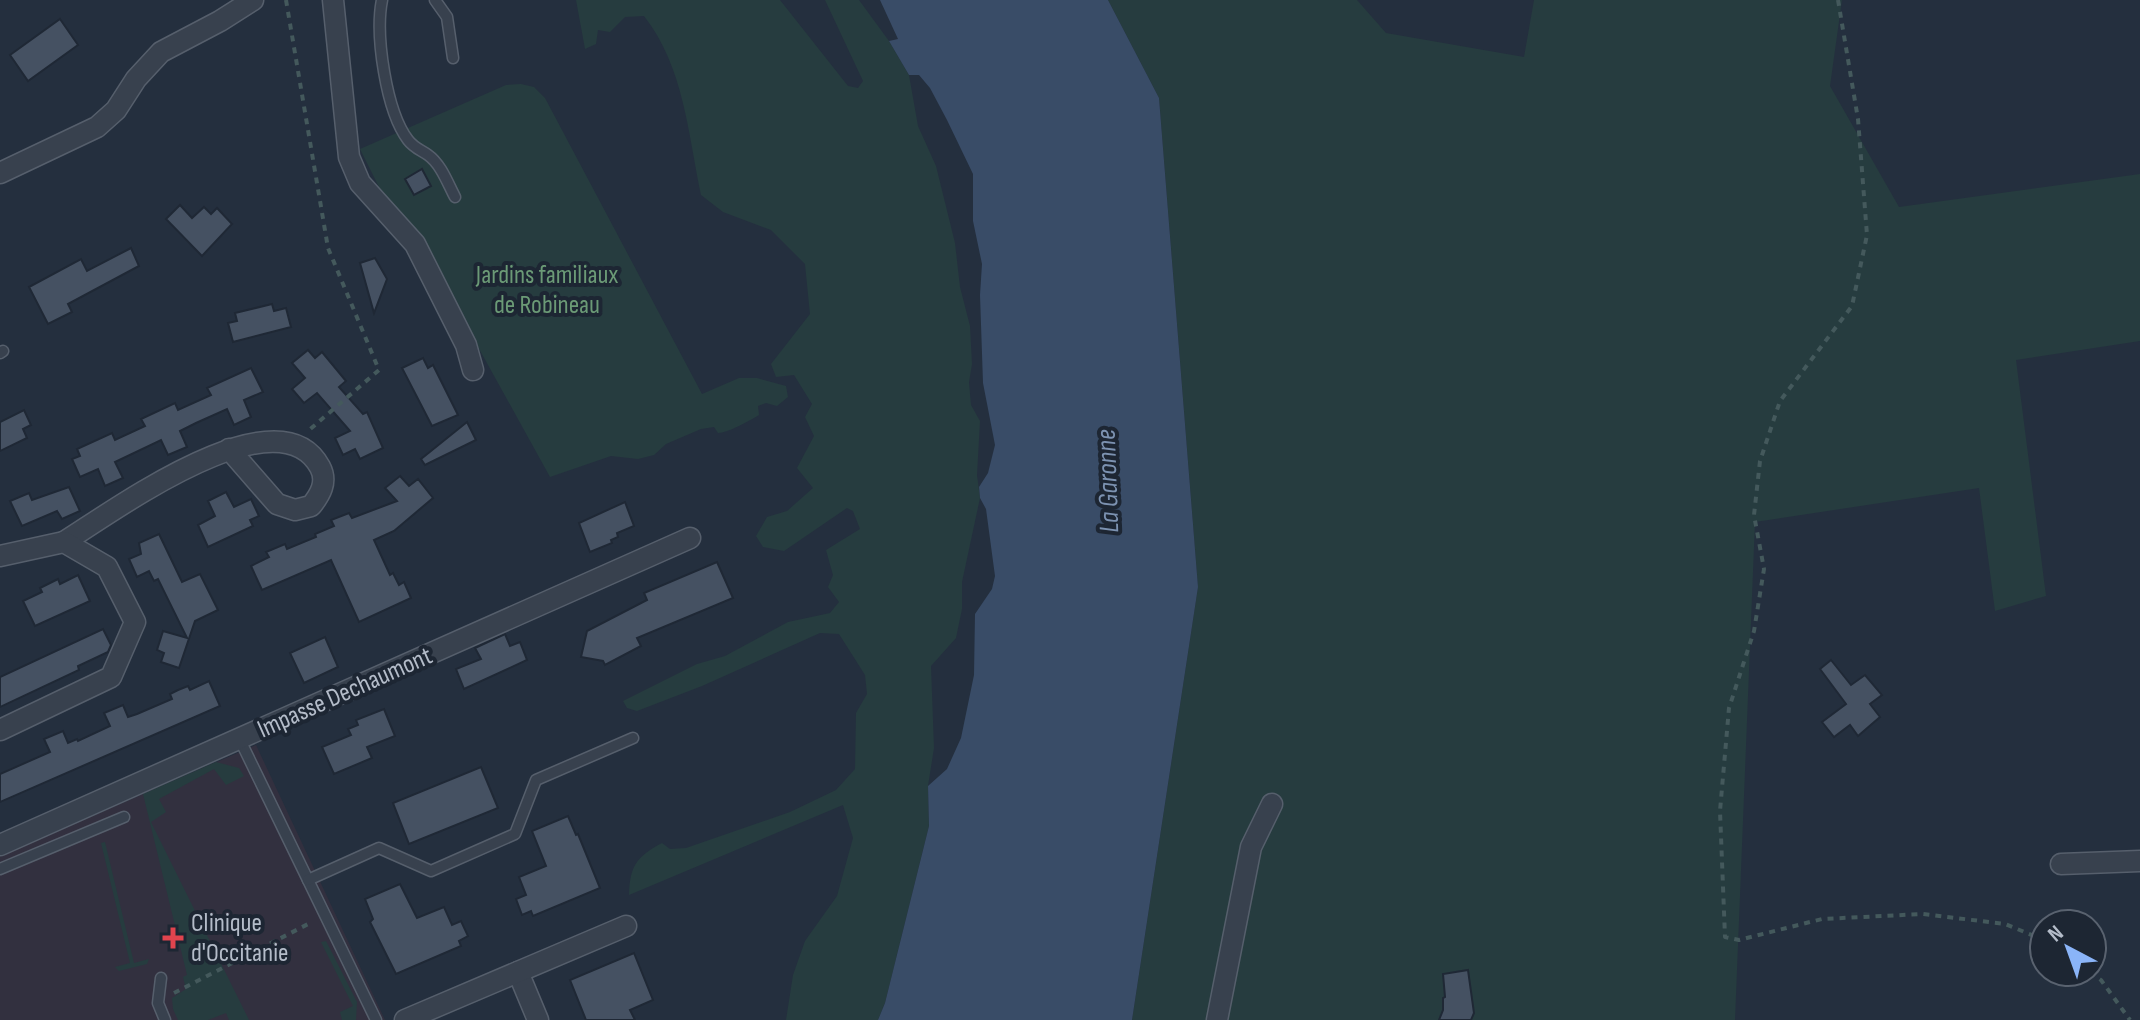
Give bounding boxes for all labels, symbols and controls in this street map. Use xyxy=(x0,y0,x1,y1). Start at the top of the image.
park label: Jardins familiaux de Robineau xyxy=(475,260,618,321)
water label: La Garonne xyxy=(1090,428,1126,534)
street label: Impasse Dechaumont xyxy=(253,641,437,745)
place label: Clinique d'Occitanie xyxy=(191,908,289,969)
north arrow xyxy=(2028,908,2108,988)
text: N xyxy=(2043,920,2069,948)
marker: Clinique d'Occitanie xyxy=(162,927,184,949)

